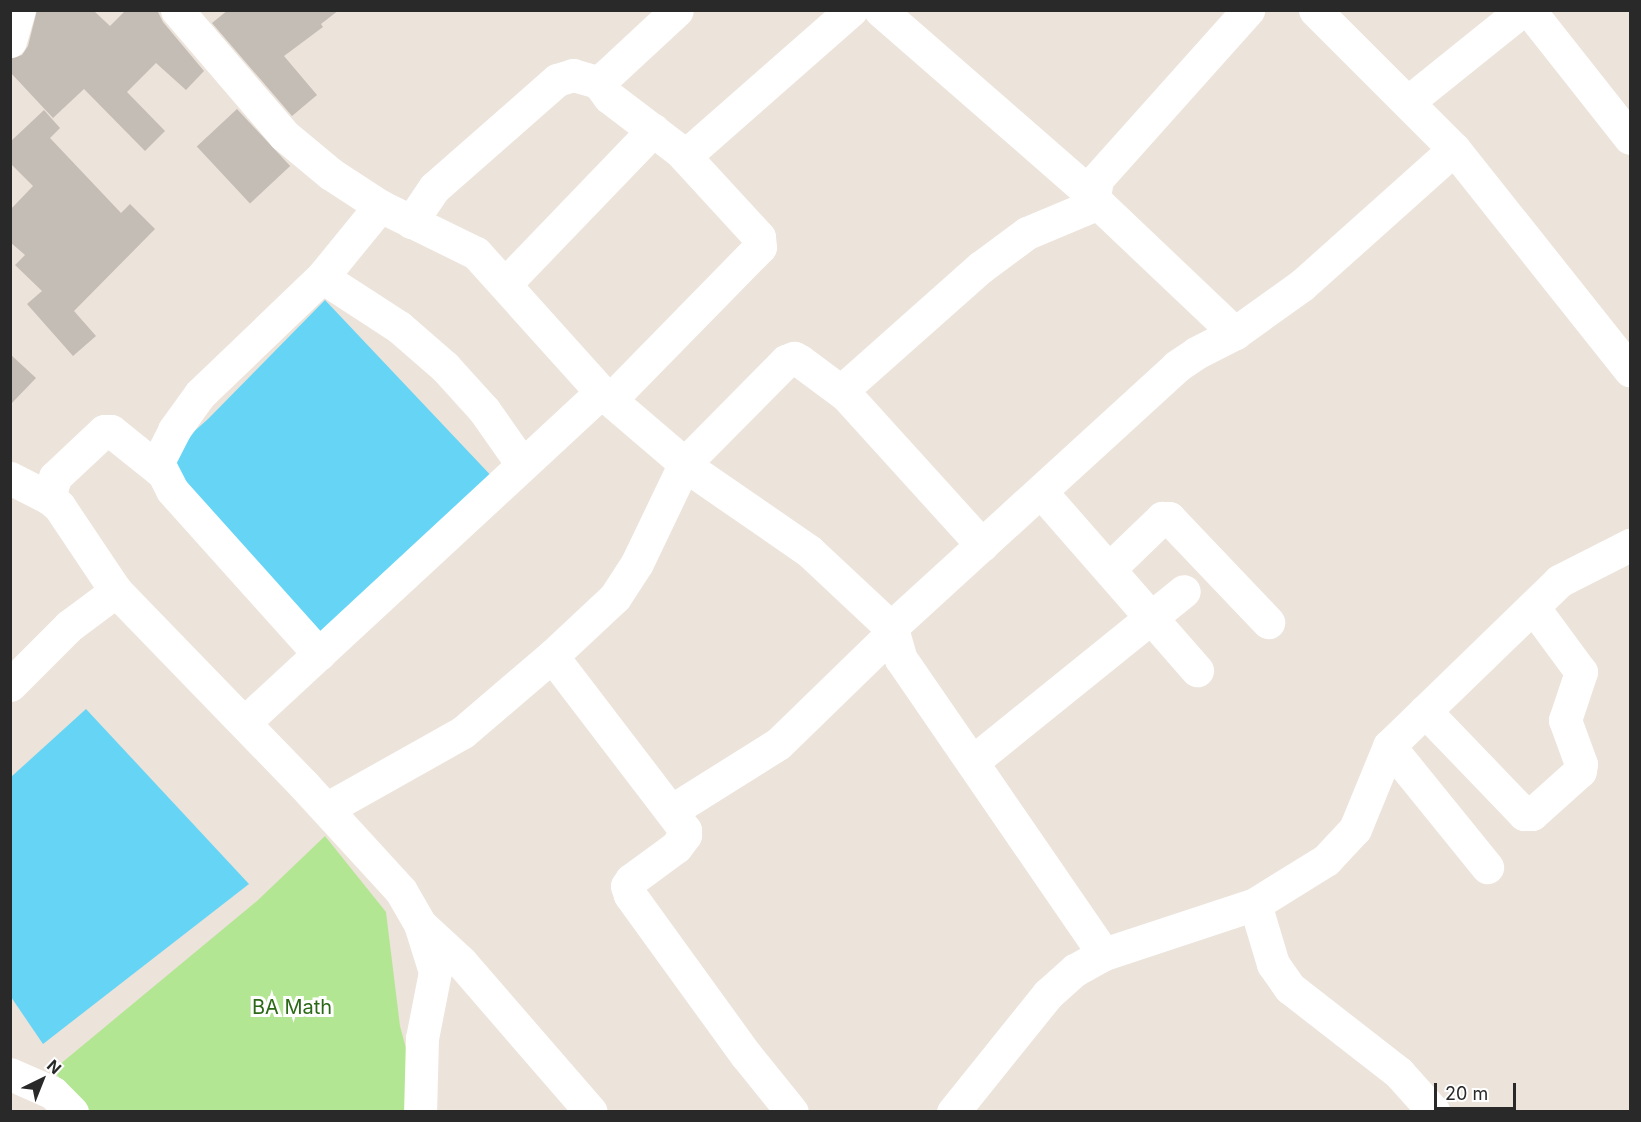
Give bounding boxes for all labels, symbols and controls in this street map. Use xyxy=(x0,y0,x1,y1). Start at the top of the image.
park label: BA Math xyxy=(252,995,332,1019)
north arrow xyxy=(12,1050,72,1110)
text: N xyxy=(43,1055,66,1078)
scale bar xyxy=(1437,1071,1520,1109)
text: 20 m xyxy=(1445,1083,1488,1104)

